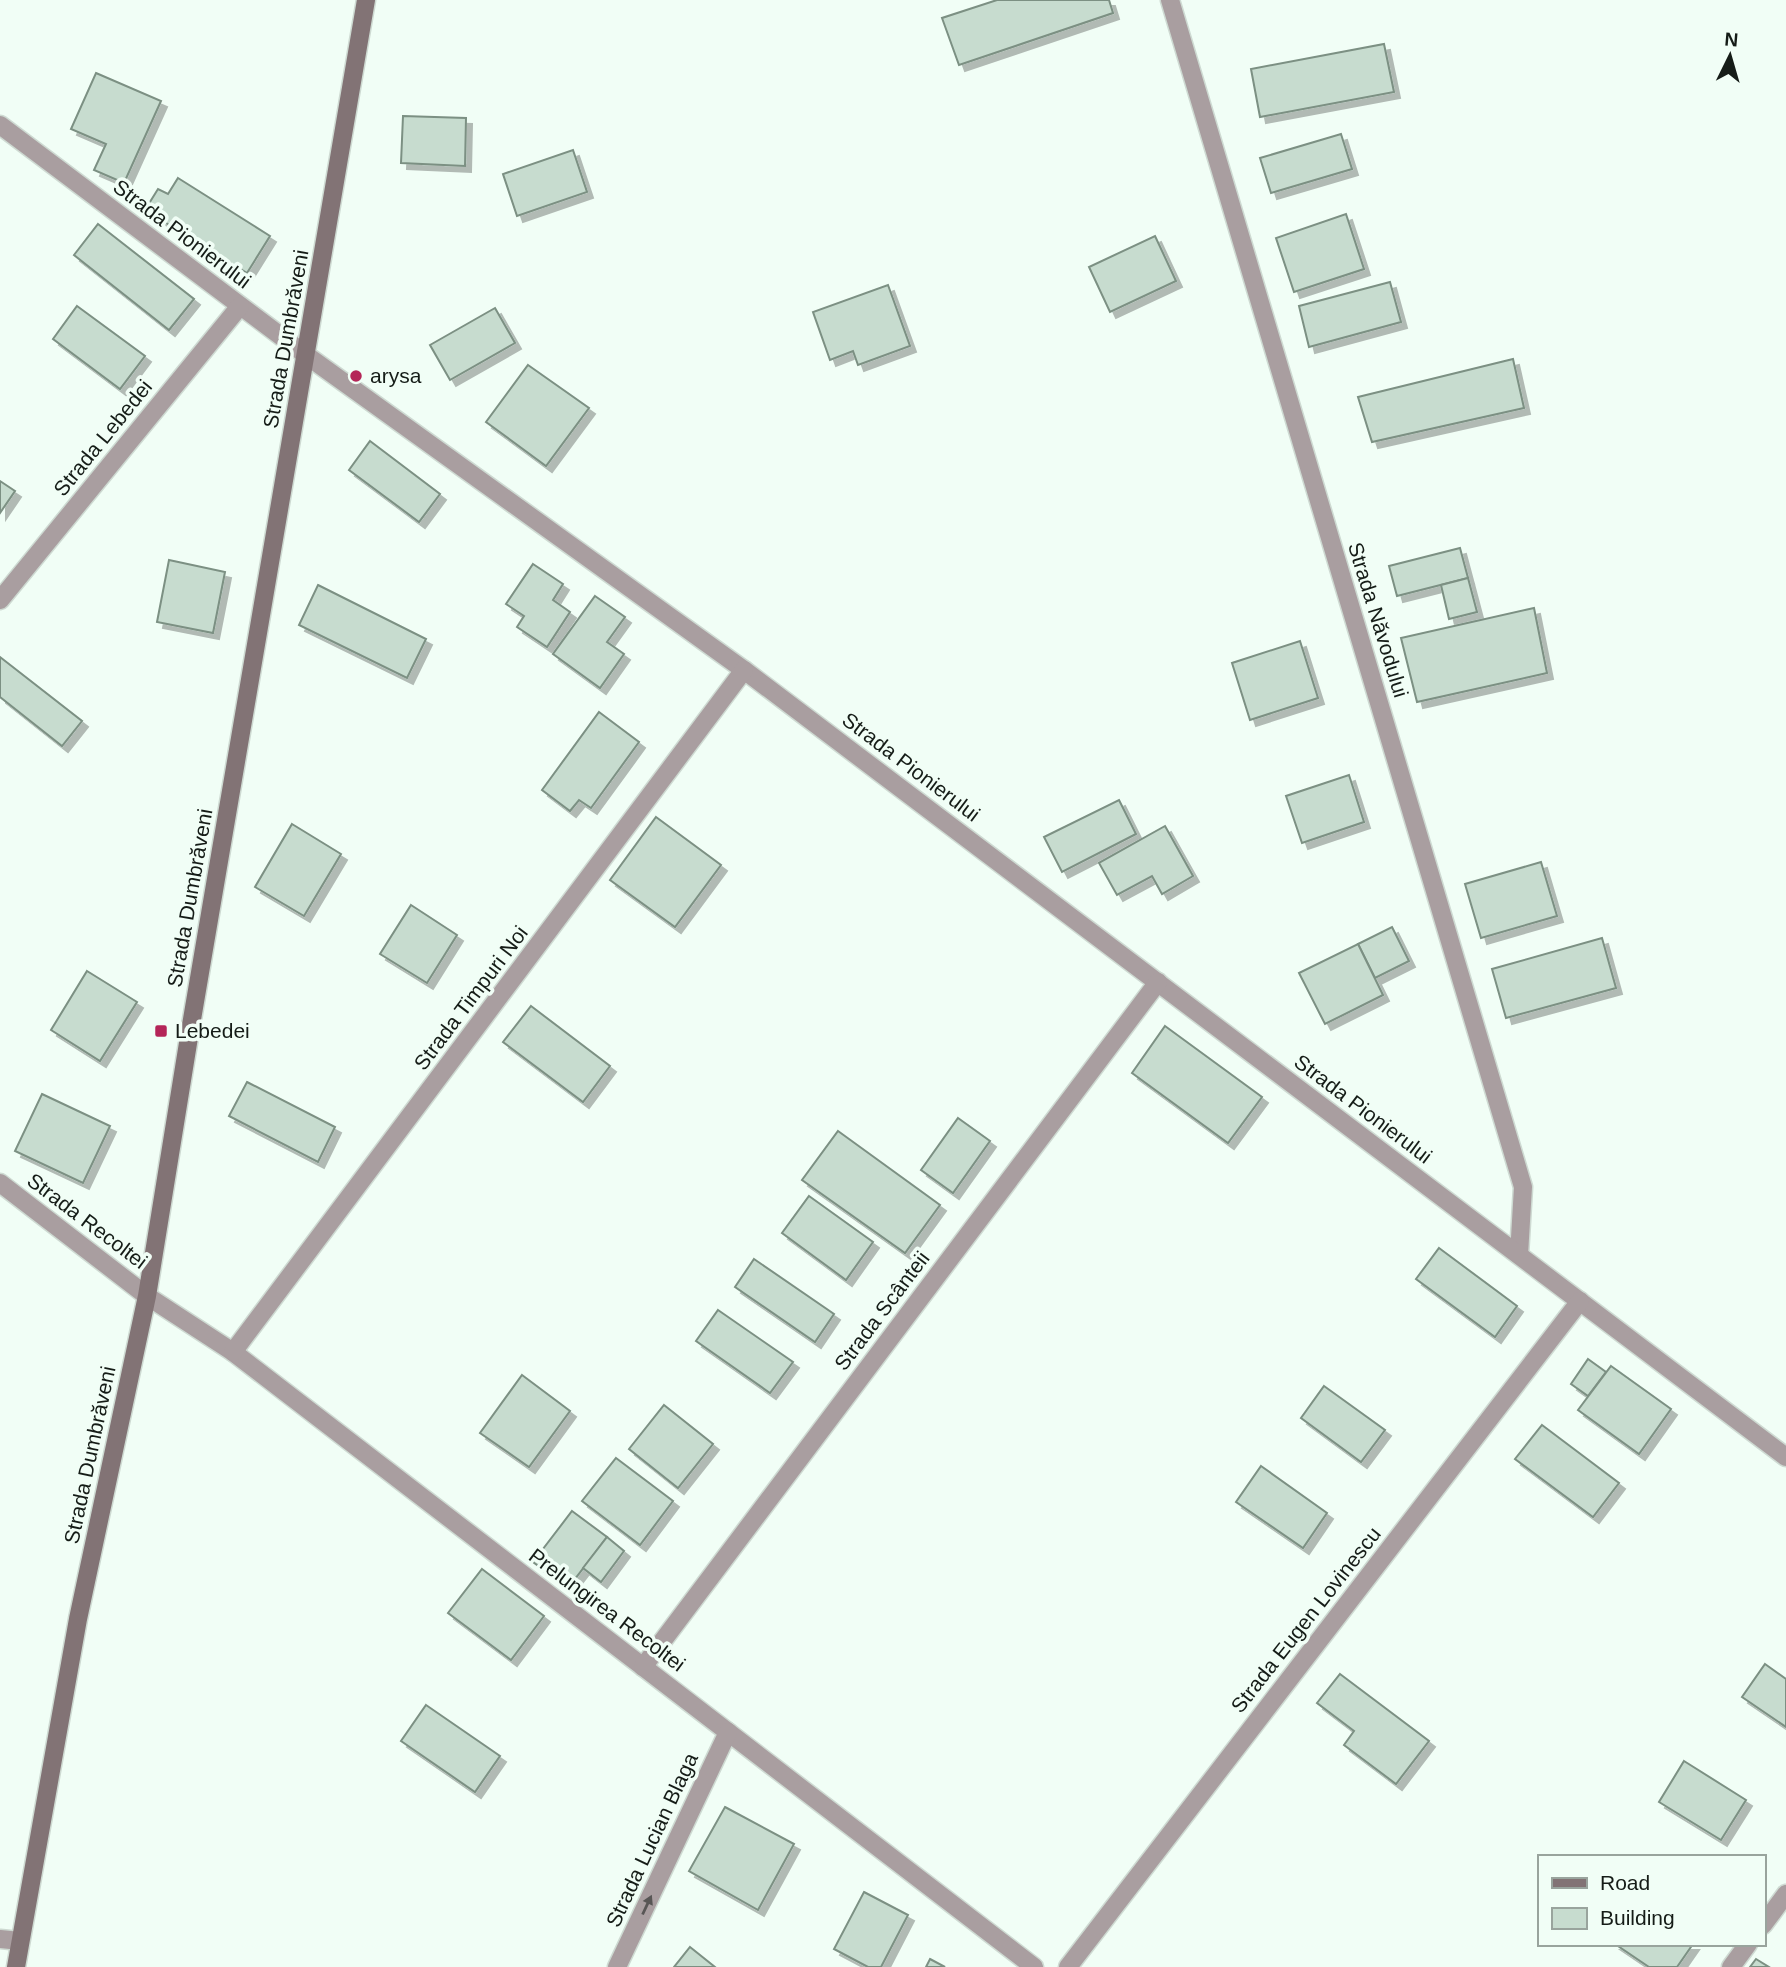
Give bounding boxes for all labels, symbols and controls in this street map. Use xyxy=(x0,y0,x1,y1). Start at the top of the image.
north arrow xyxy=(1695,21,1765,91)
text: N xyxy=(1724,29,1739,51)
street label: Strada Pionierului xyxy=(109,175,255,293)
street label: Strada Dumbrăveni xyxy=(258,248,313,430)
place label: arysa xyxy=(370,364,422,387)
marker: arysa xyxy=(348,368,364,384)
street label: Strada Lebedei xyxy=(49,375,156,500)
street label: Strada Năvodului xyxy=(1344,539,1413,700)
street label: Strada Pionierului xyxy=(838,708,984,826)
street label: Strada Dumbrăveni xyxy=(162,807,217,989)
street label: Strada Timpuri Noi xyxy=(409,921,532,1074)
place label: Lebedei xyxy=(175,1019,250,1042)
marker: Lebedei xyxy=(153,1023,169,1039)
street label: Strada Pionierului xyxy=(1290,1050,1436,1168)
street label: Strada Recoltei xyxy=(23,1168,152,1273)
street label: Strada Scânteii xyxy=(830,1247,934,1374)
street label: Strada Dumbrăveni xyxy=(59,1364,120,1546)
street label: Strada Eugen Lovinescu xyxy=(1226,1522,1385,1717)
street label: Prelungirea Recoltei xyxy=(525,1544,690,1676)
street label: Strada Lucian Blaga xyxy=(601,1749,702,1930)
legend xyxy=(1538,1855,1765,1946)
text: Road xyxy=(1600,1871,1650,1894)
one-way arrow xyxy=(641,1895,652,1915)
text: Building xyxy=(1600,1906,1675,1929)

